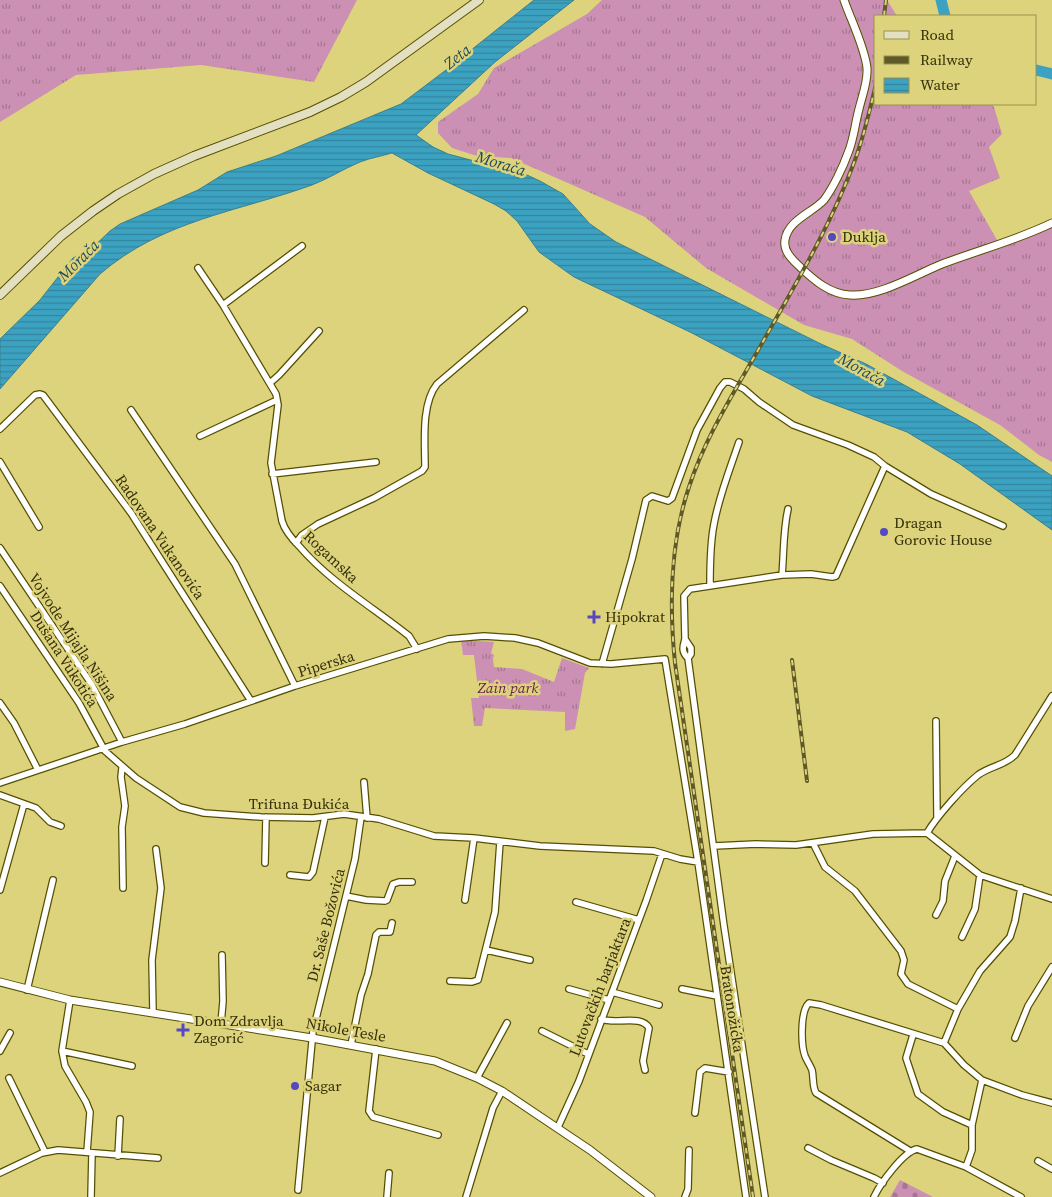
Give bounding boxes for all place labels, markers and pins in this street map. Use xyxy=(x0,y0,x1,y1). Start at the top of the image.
place label: Duklja xyxy=(842,226,886,247)
marker: Duklja xyxy=(826,231,838,243)
place label: Dragan Gorovic House xyxy=(894,512,993,550)
marker: Dragan Gorovic House xyxy=(878,526,890,538)
place label: Hipokrat xyxy=(605,606,665,627)
marker: Hipokrat xyxy=(587,610,601,624)
place label: Dom Zdravlja Zagorić xyxy=(194,1010,284,1048)
marker: Dom Zdravlja Zagorić xyxy=(176,1023,190,1037)
place label: Sagar xyxy=(305,1075,342,1096)
marker: Sagar xyxy=(289,1080,301,1092)

